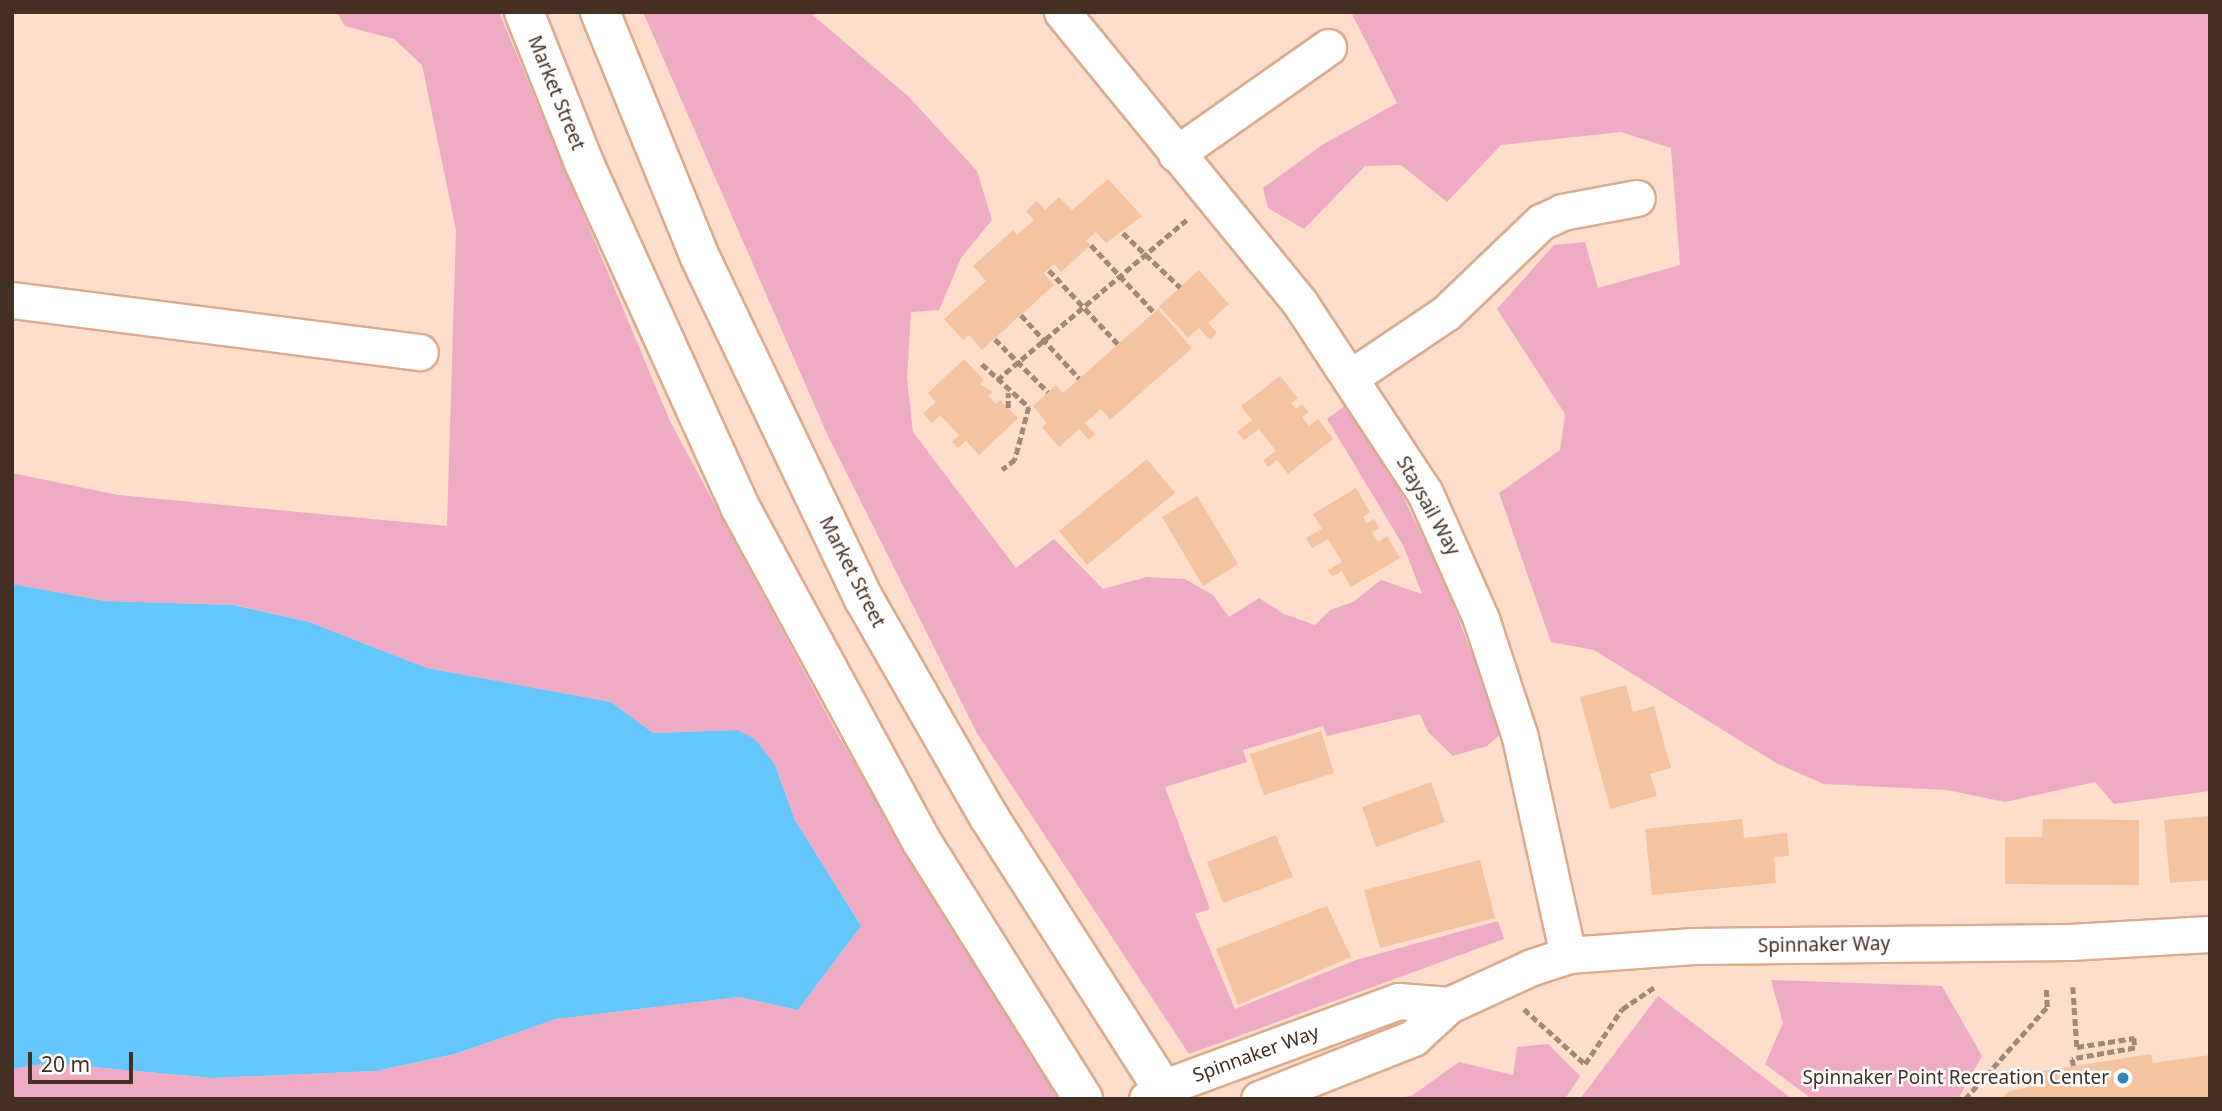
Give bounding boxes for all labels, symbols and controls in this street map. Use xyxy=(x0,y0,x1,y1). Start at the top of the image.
street label: Market Street xyxy=(523,32,589,154)
street label: Staysail Way xyxy=(1391,452,1465,560)
street label: Market Street xyxy=(814,513,890,631)
street label: Spinnaker Way xyxy=(1758,932,1890,958)
street label: Spinnaker Way xyxy=(1190,1021,1322,1087)
scale bar xyxy=(32,1038,136,1082)
text: 20 m xyxy=(41,1050,90,1078)
place label: Spinnaker Point Recreation Center xyxy=(1802,1067,2109,1089)
marker: Spinnaker Point Recreation Center xyxy=(2115,1070,2131,1086)

